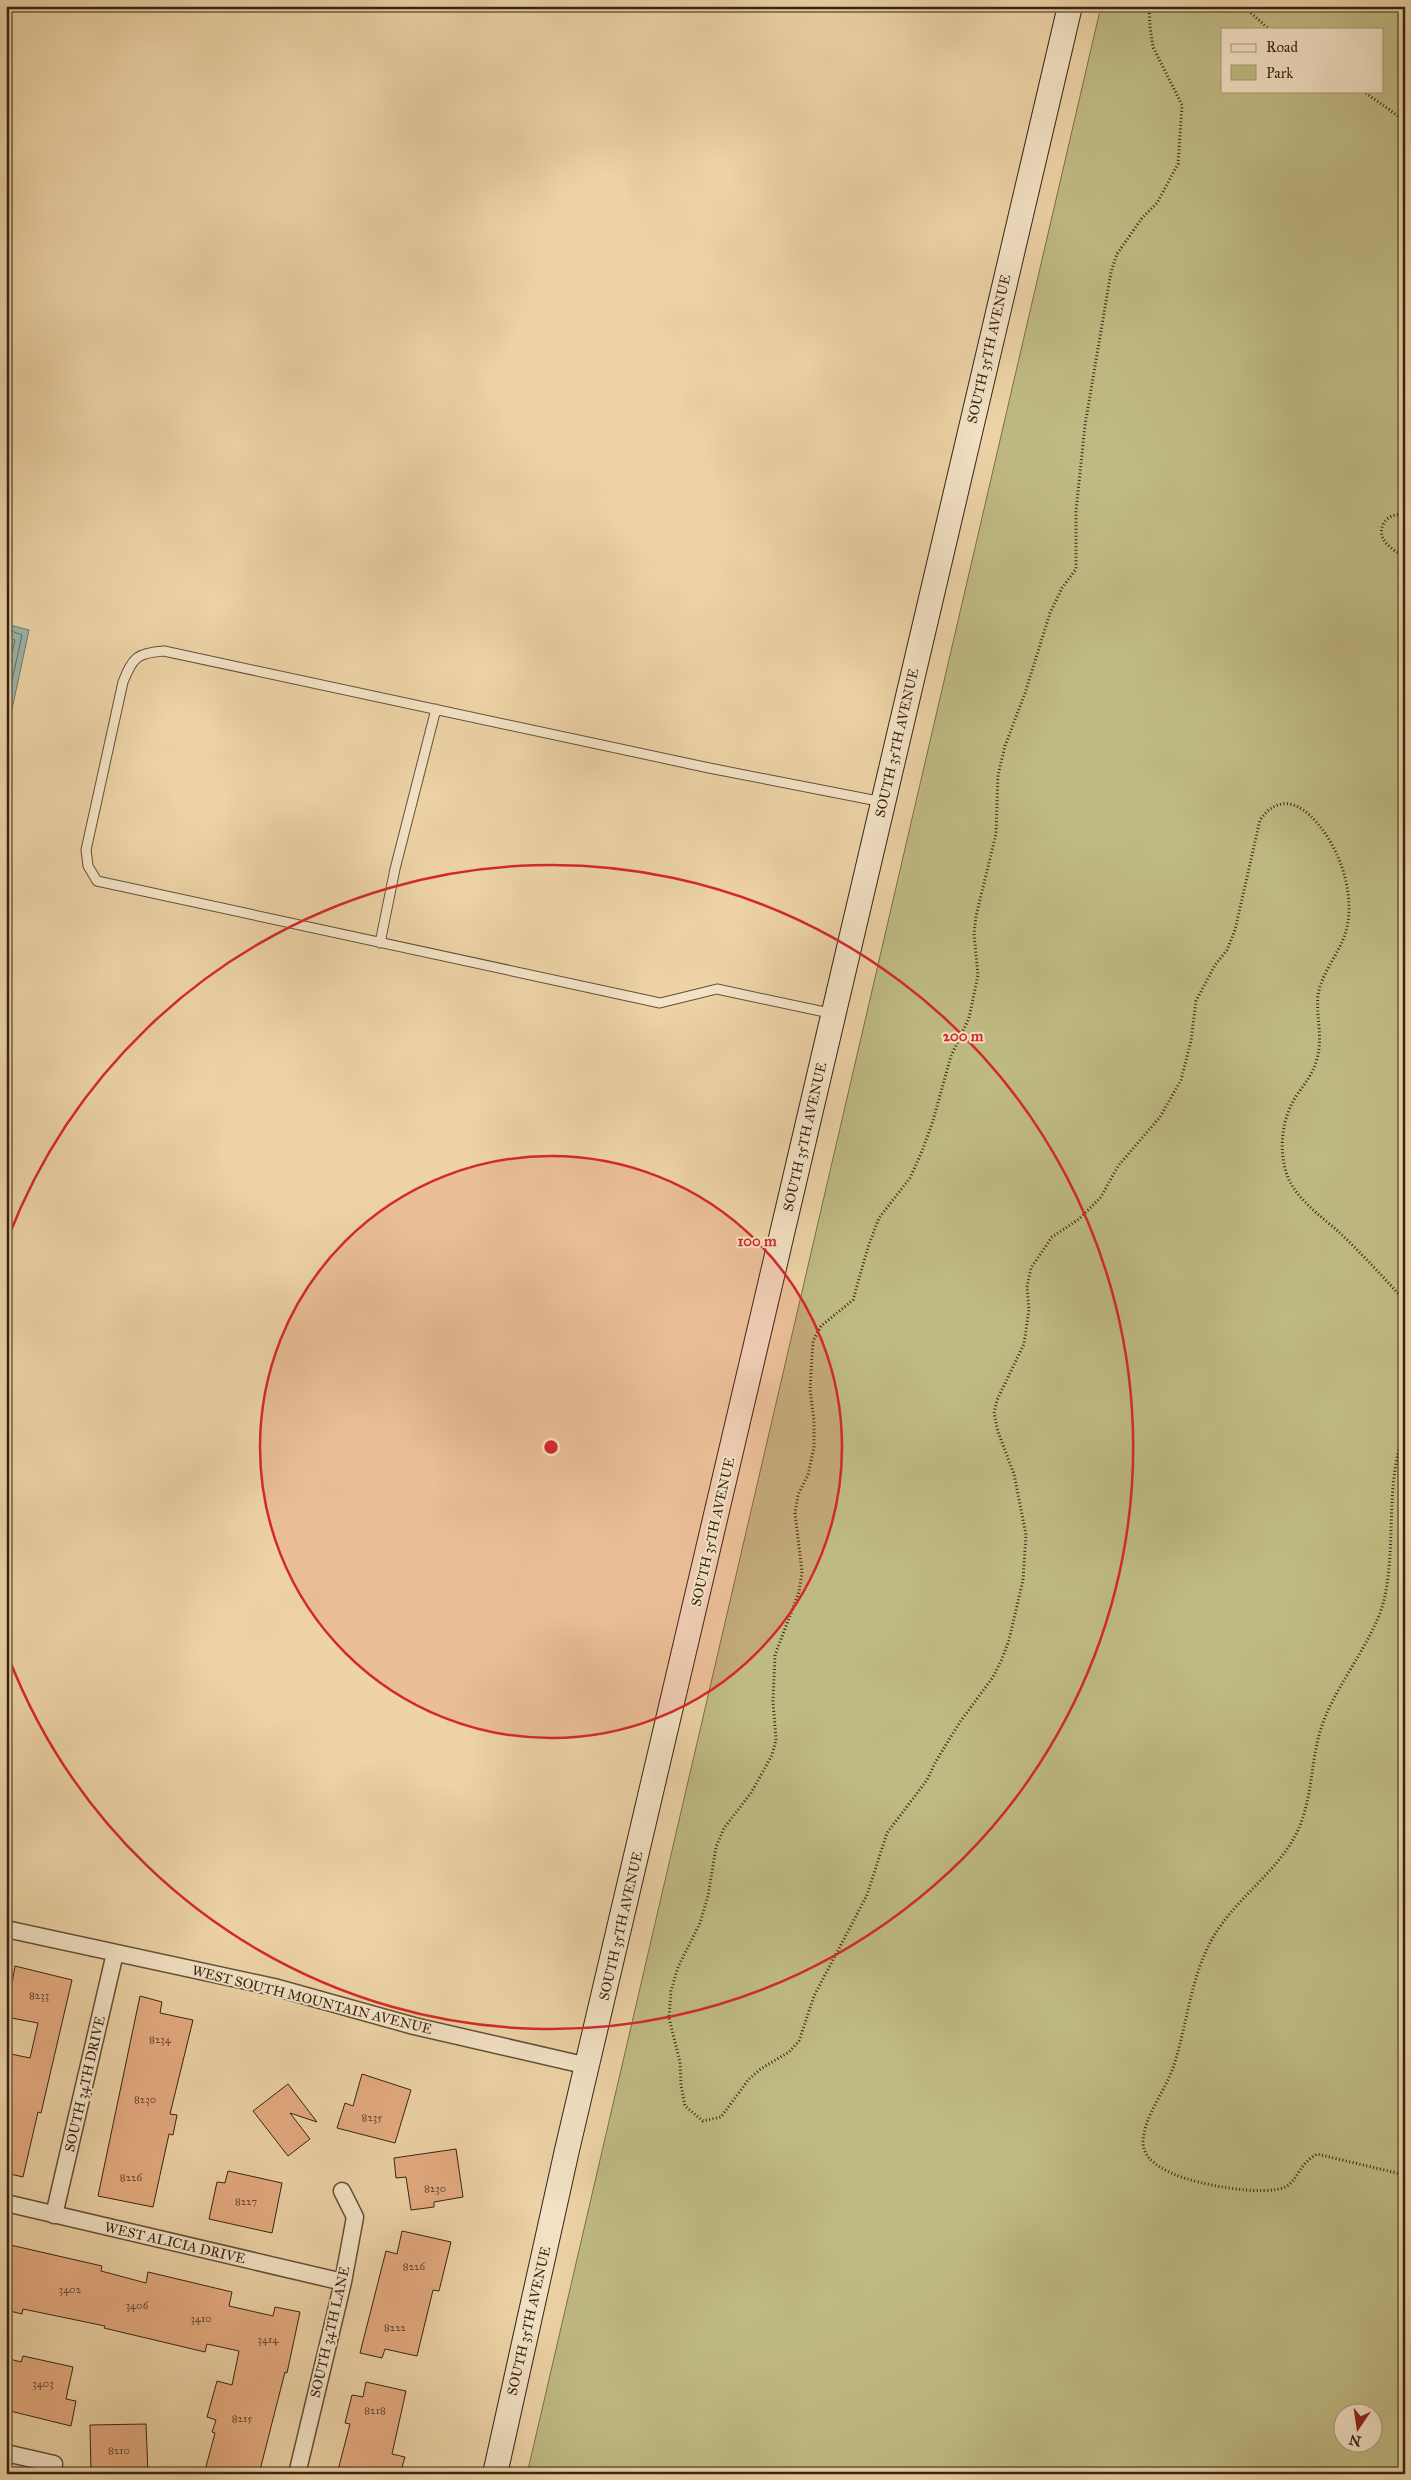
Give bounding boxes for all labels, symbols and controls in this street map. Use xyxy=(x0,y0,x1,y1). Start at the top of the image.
legend xyxy=(1221,28,1384,92)
text: Road xyxy=(1266,38,1298,56)
text: Park xyxy=(1266,64,1293,82)
street label: SOUTH 35TH AVENUE xyxy=(964,273,1014,425)
street label: SOUTH 35TH AVENUE xyxy=(872,667,922,819)
text: 200 m xyxy=(943,1027,984,1045)
street label: SOUTH 35TH AVENUE xyxy=(780,1061,830,1213)
text: 100 m xyxy=(737,1232,777,1250)
centre of rings xyxy=(542,1438,560,1456)
street label: SOUTH 35TH AVENUE xyxy=(688,1456,738,1608)
street label: SOUTH 35TH AVENUE xyxy=(596,1850,646,2002)
street label: WEST SOUTH MOUNTAIN AVENUE xyxy=(190,1962,434,2038)
house number: 8233 xyxy=(29,1989,49,2002)
street label: SOUTH 34TH DRIVE xyxy=(61,2014,109,2154)
house number: 8234 xyxy=(149,2033,172,2046)
house number: 8230 xyxy=(134,2093,156,2106)
house number: 8235 xyxy=(362,2111,382,2124)
house number: 8226 xyxy=(120,2171,143,2184)
house number: 8230 xyxy=(424,2182,446,2195)
house number: 8227 xyxy=(235,2195,257,2208)
street label: WEST ALICIA DRIVE xyxy=(103,2219,247,2267)
street label: SOUTH 35TH AVENUE xyxy=(504,2245,554,2397)
house number: 8226 xyxy=(403,2260,426,2273)
street label: SOUTH 34TH LANE xyxy=(307,2265,353,2399)
house number: 3402 xyxy=(59,2283,82,2296)
house number: 3406 xyxy=(126,2299,149,2312)
house number: 3410 xyxy=(190,2312,212,2325)
house number: 8222 xyxy=(384,2321,407,2334)
house number: 3414 xyxy=(257,2333,279,2346)
house number: 3403 xyxy=(32,2377,54,2390)
north arrow xyxy=(1334,2402,1384,2452)
house number: 8218 xyxy=(364,2404,386,2417)
house number: 8215 xyxy=(232,2412,252,2425)
text: N xyxy=(1347,2431,1363,2450)
house number: 8210 xyxy=(108,2444,130,2457)

